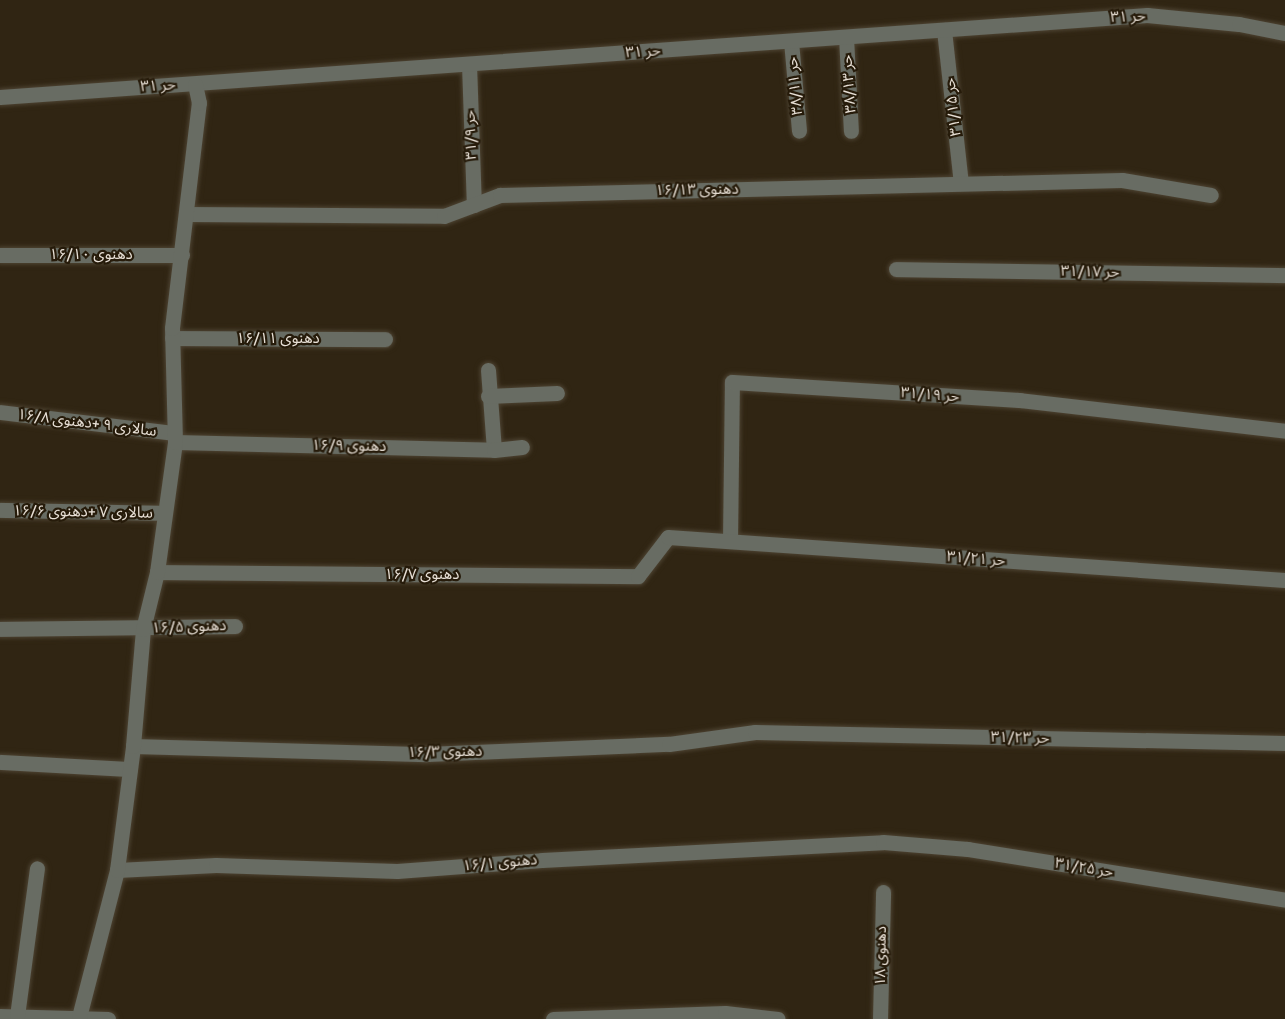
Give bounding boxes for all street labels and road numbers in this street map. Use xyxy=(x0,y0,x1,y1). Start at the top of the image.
street label: حر ۳۱ xyxy=(1110,7,1146,27)
street label: حر ۳۱ xyxy=(625,42,661,62)
street label: حر ۳۸/۱۳ xyxy=(838,54,860,114)
street label: حر ۳۸/۱۱ xyxy=(783,56,807,116)
street label: حر ۳۱ xyxy=(140,76,176,96)
street label: حر ۳۱/۱۵ xyxy=(941,77,965,137)
street label: حر ۳۱/۹ xyxy=(461,110,481,160)
street label: دهنوی ۱۶/۱۳ xyxy=(655,180,739,200)
street label: دهنوی ۱۶/۱۰ xyxy=(49,246,133,264)
street label: حر ۳۱/۱۷ xyxy=(1060,262,1120,282)
street label: دهنوی ۱۶/۱۱ xyxy=(236,330,320,348)
street label: حر ۳۱/۱۹ xyxy=(900,384,960,406)
street label: سالاری ۹ +دهنوی ۱۶/۸ xyxy=(17,406,157,440)
street label: دهنوی ۱۶/۹ xyxy=(311,436,387,456)
street label: سالاری ۷ +دهنوی ۱۶/۶ xyxy=(13,502,153,522)
street label: حر ۳۱/۲۱ xyxy=(946,548,1006,570)
street label: دهنوی ۱۶/۷ xyxy=(385,566,459,584)
street label: دهنوی ۱۶/۵ xyxy=(151,617,227,637)
street label: حر ۳۱/۲۳ xyxy=(990,728,1050,748)
street label: دهنوی ۱۶/۳ xyxy=(407,742,483,762)
street label: دهنوی ۱۶/۱ xyxy=(462,851,538,875)
street label: حر ۳۱/۲۵ xyxy=(1054,855,1114,881)
street label: دهنوی ۱۸ xyxy=(871,926,891,986)

